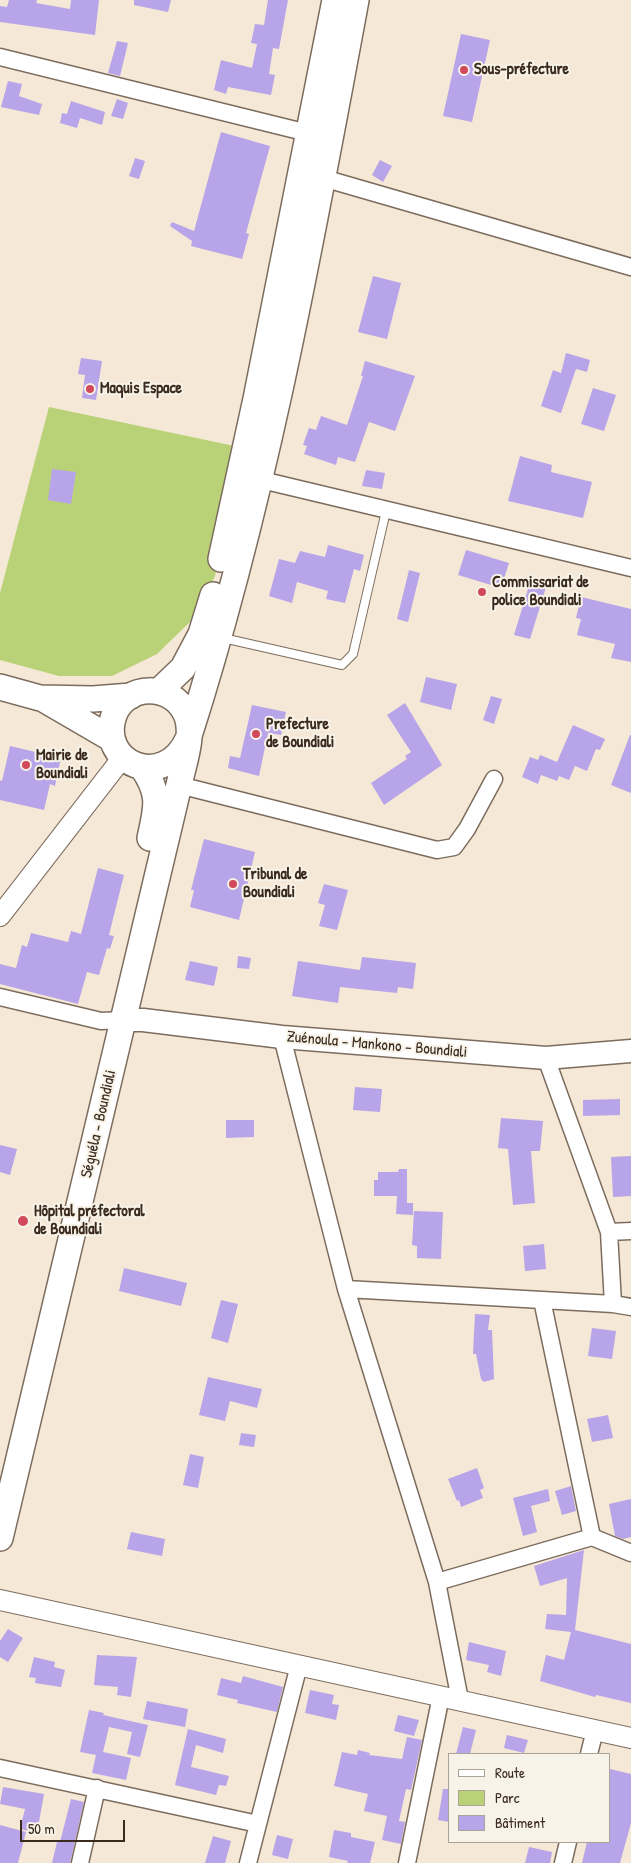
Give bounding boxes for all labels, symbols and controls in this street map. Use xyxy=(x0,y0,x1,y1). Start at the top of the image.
place label: Sous-préfecture xyxy=(474,60,569,80)
marker: Sous-préfecture xyxy=(458,64,470,76)
place label: Maquis Espace xyxy=(100,379,182,399)
marker: Maquis Espace xyxy=(84,383,96,395)
place label: Commissariat de police Boundiali xyxy=(492,573,589,611)
marker: Commissariat de police Boundiali xyxy=(476,586,488,598)
place label: Prefecture de Boundiali xyxy=(266,715,334,753)
marker: Prefecture de Boundiali xyxy=(250,728,262,740)
place label: Mairie de Boundiali xyxy=(36,746,88,784)
marker: Mairie de Boundiali xyxy=(20,759,32,771)
place label: Tribunal de Boundiali xyxy=(243,865,307,903)
marker: Tribunal de Boundiali xyxy=(227,878,239,890)
street label: Zuénoula - Mankono - Boundiali xyxy=(286,1028,468,1062)
street label: Séguéla - Boundiali xyxy=(77,1068,121,1180)
place label: Hôpital préfectoral de Boundiali xyxy=(34,1202,144,1240)
marker: Hôpital préfectoral de Boundiali xyxy=(16,1214,30,1228)
legend xyxy=(448,1753,611,1843)
text: Route xyxy=(495,1762,525,1783)
text: Parc xyxy=(495,1787,520,1808)
scale bar xyxy=(22,1810,128,1842)
text: Bâtiment xyxy=(495,1812,545,1833)
text: 50 m xyxy=(28,1818,55,1839)

